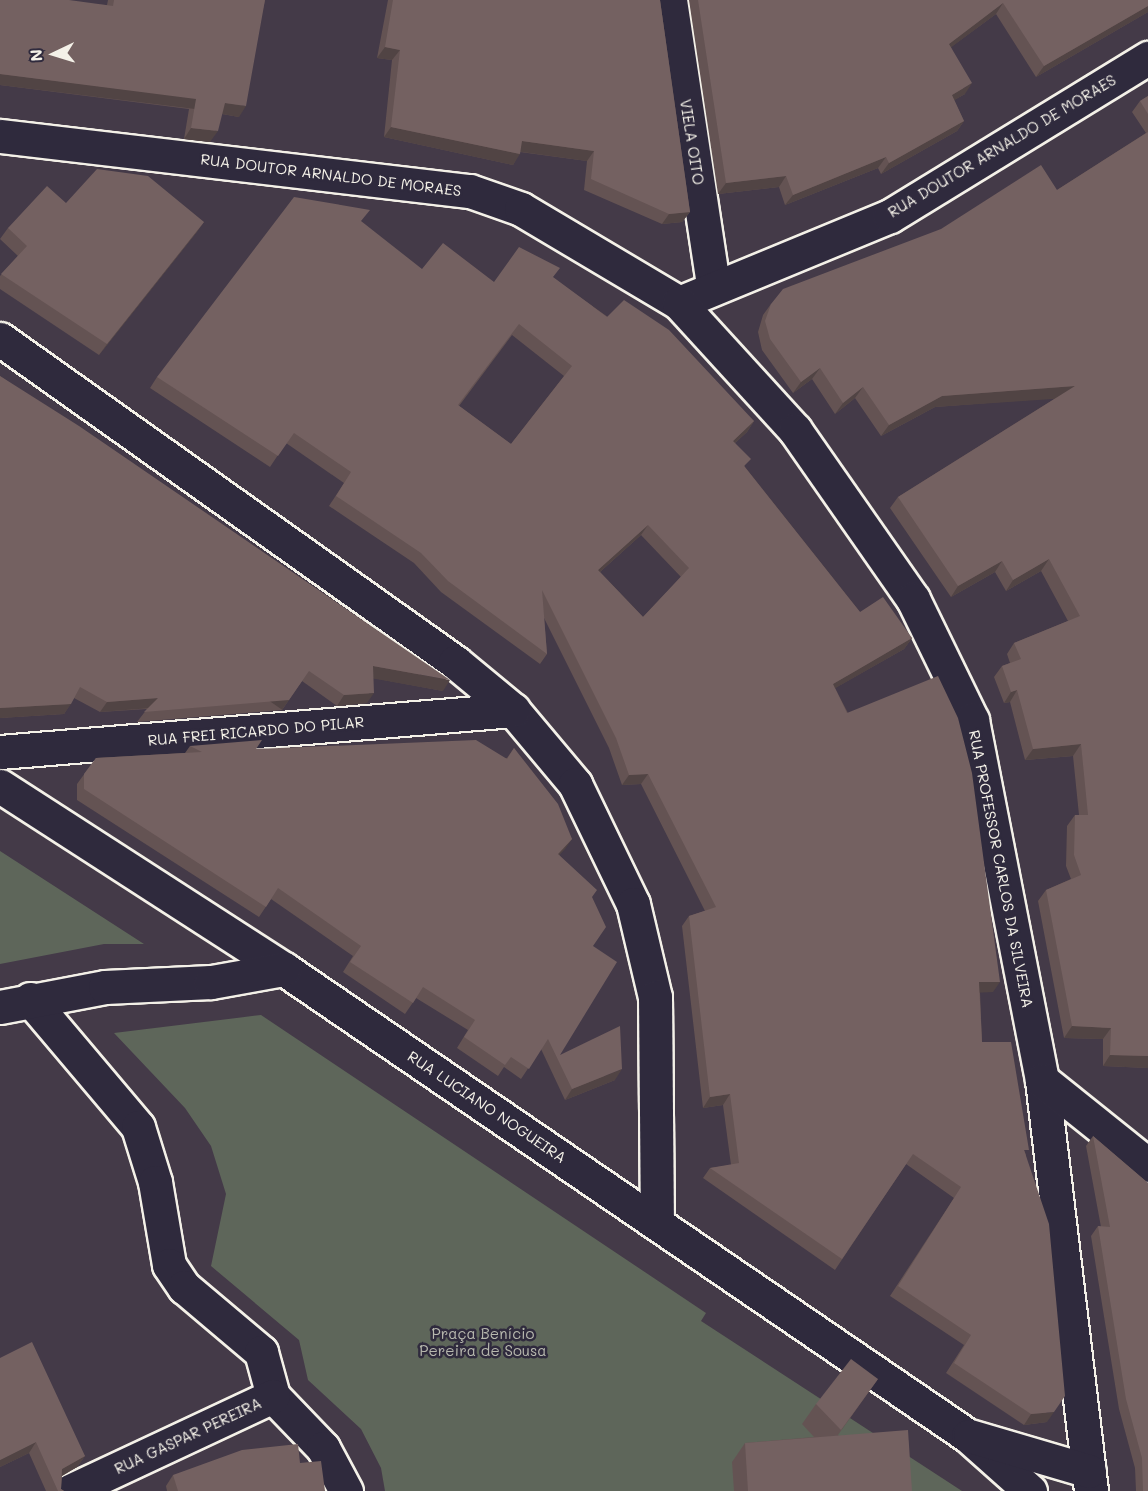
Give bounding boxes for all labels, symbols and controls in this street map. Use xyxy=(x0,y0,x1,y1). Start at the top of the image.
north arrow xyxy=(24,24,84,84)
text: N xyxy=(25,48,46,62)
street label: RUA DOUTOR ARNALDO DE MORAES xyxy=(885,71,1119,221)
street label: VIELA OITO xyxy=(676,98,708,186)
street label: RUA DOUTOR ARNALDO DE MORAES xyxy=(200,150,462,200)
street label: RUA FREI RICARDO DO PILAR xyxy=(147,713,365,749)
street label: RUA PROFESSOR CARLOS DA SILVEIRA xyxy=(965,729,1037,1009)
street label: RUA LUCIANO NOGUEIRA xyxy=(404,1047,570,1167)
park label: Praça Benício Pereira de Sousa xyxy=(419,1324,547,1359)
street label: RUA GASPAR PEREIRA xyxy=(112,1394,264,1478)

